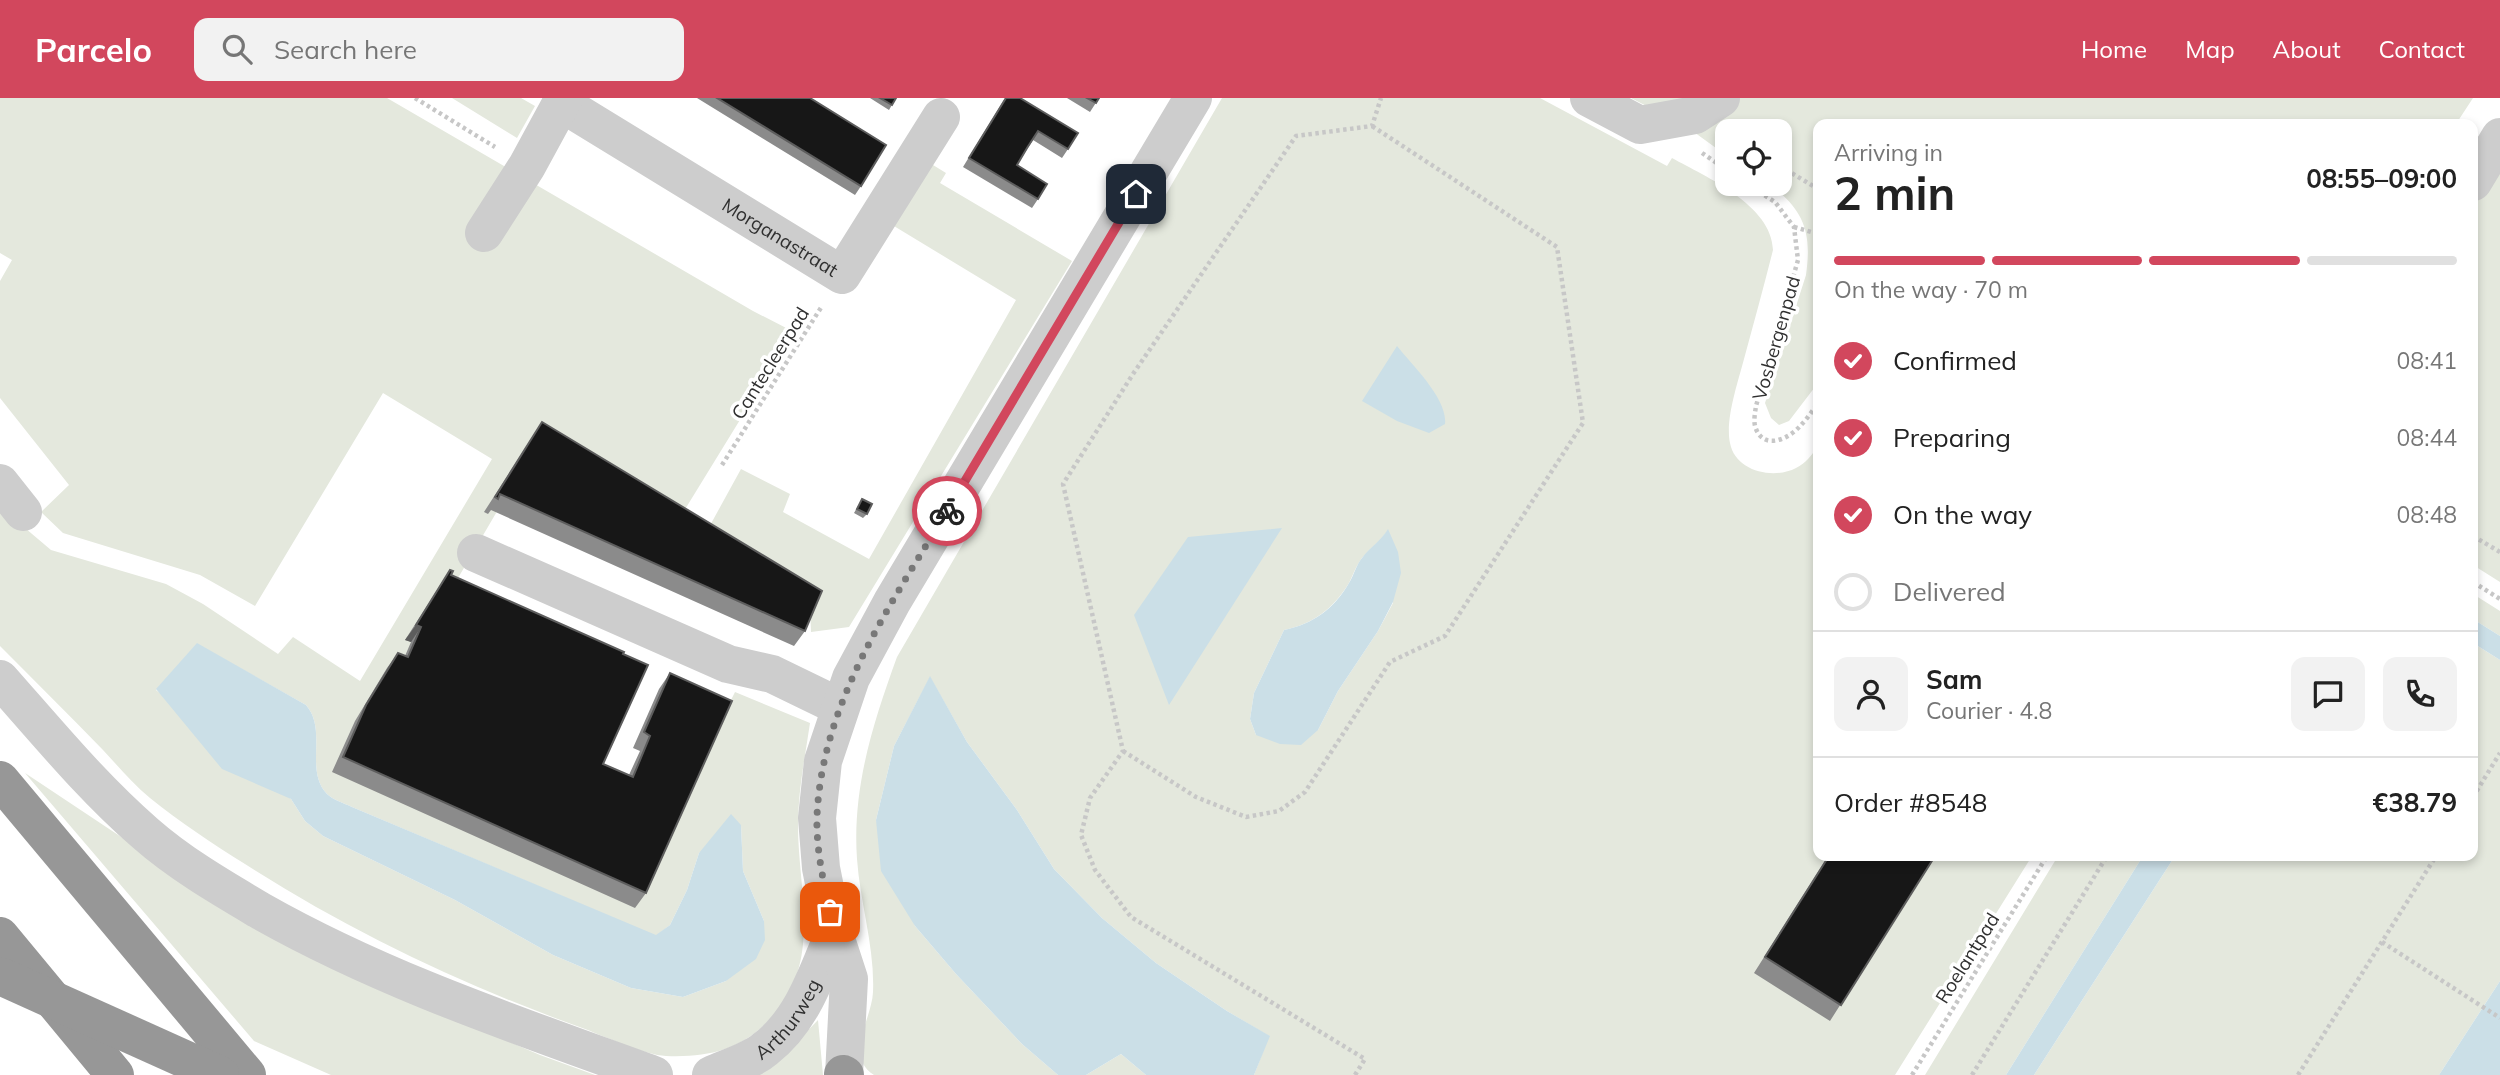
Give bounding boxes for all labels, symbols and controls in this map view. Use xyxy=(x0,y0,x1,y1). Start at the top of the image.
search box xyxy=(194,18,684,81)
text: Parcelo xyxy=(35,29,152,70)
icon: search xyxy=(218,30,256,68)
text: Search here xyxy=(274,33,417,66)
text: Home xyxy=(2081,34,2147,64)
text: Map xyxy=(2185,34,2235,64)
text: About xyxy=(2273,34,2341,64)
text: Contact xyxy=(2379,34,2465,64)
map controls xyxy=(1715,119,1792,196)
button: locate xyxy=(1715,119,1792,196)
text: Arriving in xyxy=(1834,138,1943,167)
text: 08:55–09:00 xyxy=(2306,162,2457,195)
pin xyxy=(1106,164,1166,224)
text: 2 min xyxy=(1834,164,1955,222)
icon: home xyxy=(1117,175,1155,213)
street label: Morganastraat xyxy=(718,193,843,282)
street label: Vosbergenpad xyxy=(1747,273,1805,403)
text: On the way · 70 m xyxy=(1834,275,2028,304)
street label: Cantecleerpad xyxy=(726,302,814,424)
icon: check xyxy=(1834,342,1872,380)
text: Confirmed xyxy=(1893,344,2017,377)
text: 08:41 xyxy=(2397,346,2457,375)
icon: check xyxy=(1834,419,1872,457)
text: Preparing xyxy=(1893,421,2011,454)
text: 08:44 xyxy=(2397,423,2457,452)
courier xyxy=(912,476,982,546)
icon: bike xyxy=(928,492,966,530)
icon: check xyxy=(1834,496,1872,534)
text: On the way xyxy=(1893,498,2032,531)
text: 08:48 xyxy=(2397,500,2457,529)
text: Delivered xyxy=(1893,575,2006,608)
button: person xyxy=(1834,657,1908,731)
button: chat xyxy=(2291,657,2365,731)
button: phone xyxy=(2383,657,2457,731)
text: Sam xyxy=(1926,663,1982,696)
text: Courier · 4.8 xyxy=(1926,696,2052,725)
text: Order #8548 xyxy=(1834,786,1987,819)
text: €38.79 xyxy=(2373,786,2457,819)
pin xyxy=(800,882,860,942)
icon: bag xyxy=(811,893,849,931)
street label: Roelantpad xyxy=(1930,908,2004,1008)
street label: Arthurweg xyxy=(750,975,825,1065)

